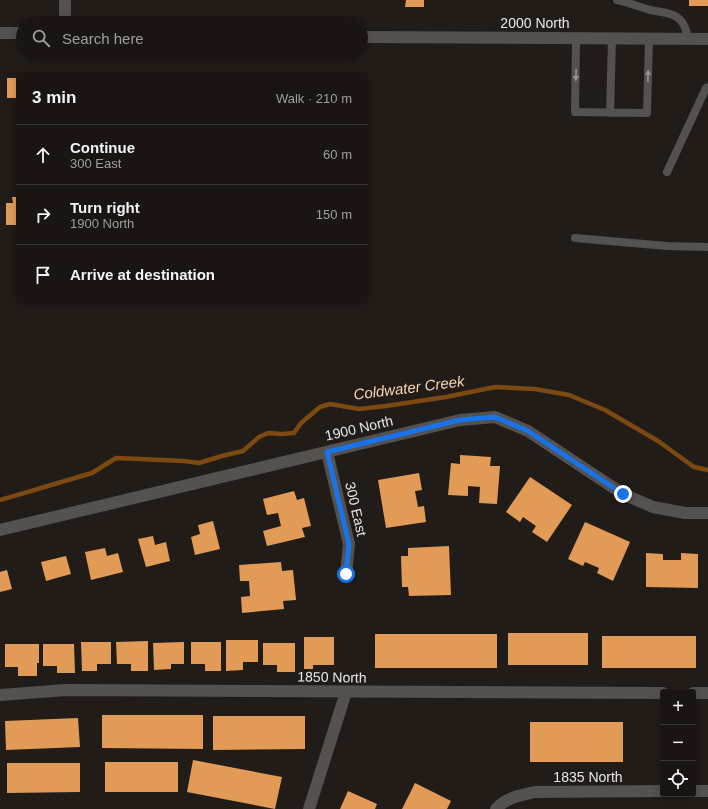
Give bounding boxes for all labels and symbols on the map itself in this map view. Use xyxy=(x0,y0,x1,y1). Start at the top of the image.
street label: 2000 North xyxy=(500,15,570,31)
one-way arrow xyxy=(573,69,579,82)
one-way arrow xyxy=(645,69,651,82)
water label: Coldwater Creek xyxy=(352,372,467,403)
street label: 1900 North xyxy=(323,412,395,444)
street label: 300 East xyxy=(342,480,370,538)
route end xyxy=(614,485,632,503)
route start xyxy=(337,565,355,583)
street label: 1850 North xyxy=(297,668,367,686)
street label: 1835 North xyxy=(553,769,623,785)

